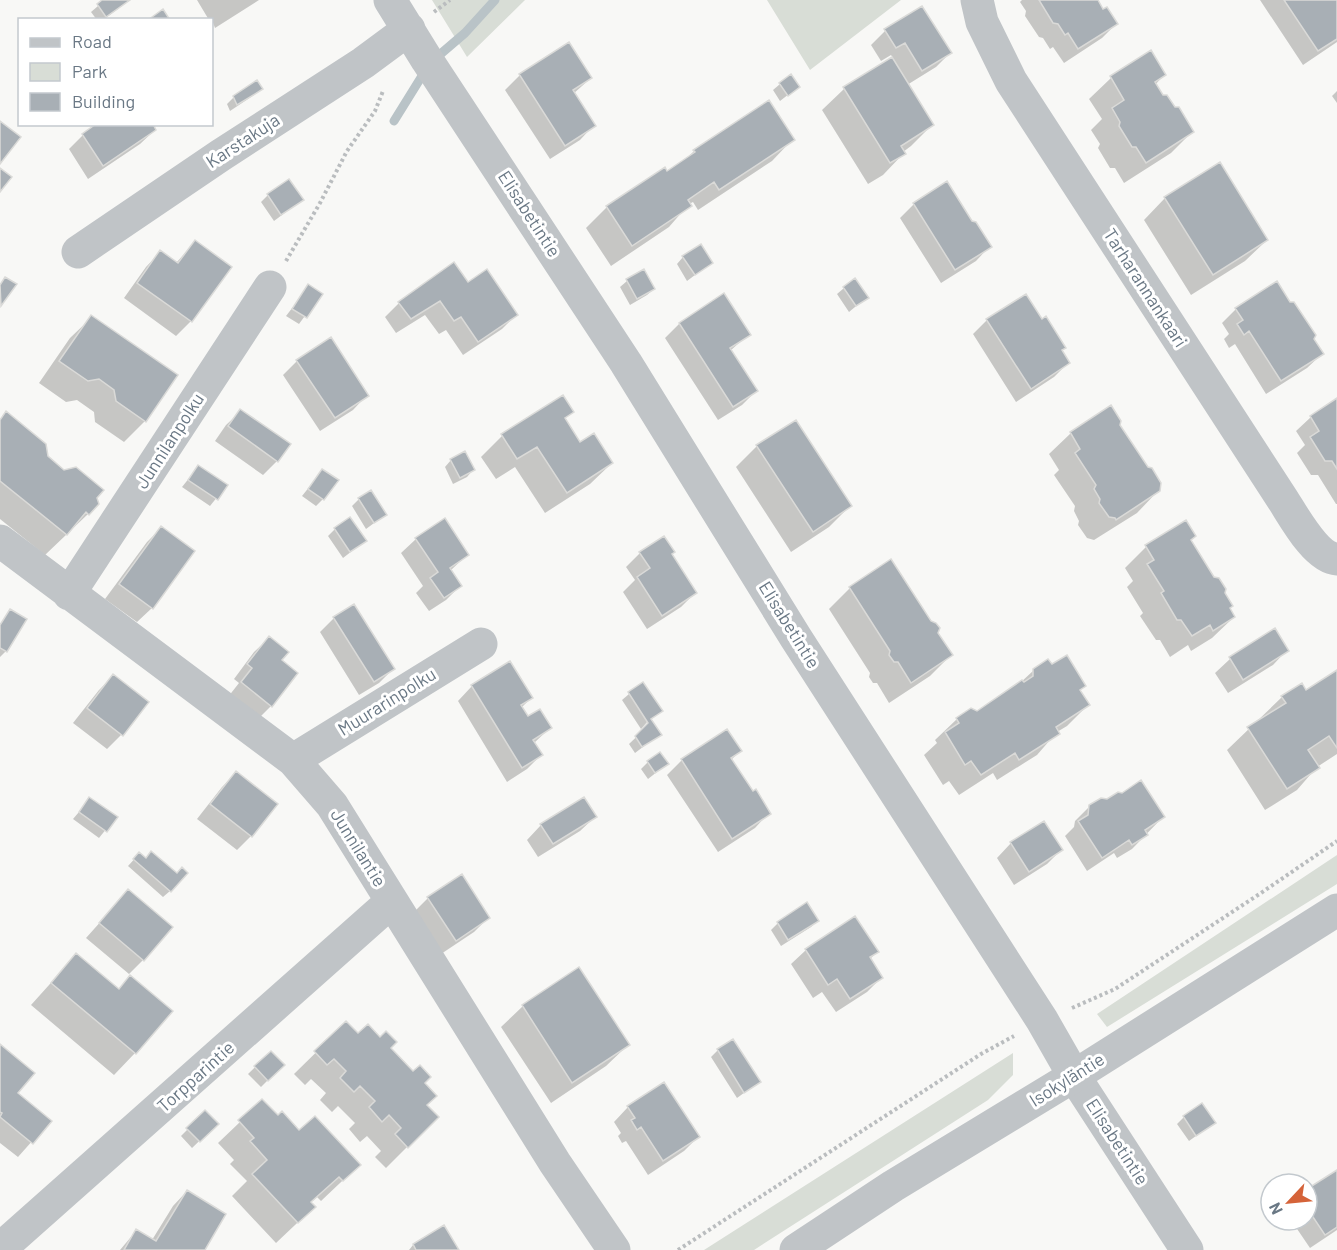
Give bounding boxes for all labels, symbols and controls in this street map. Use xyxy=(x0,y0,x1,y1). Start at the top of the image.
legend xyxy=(18,18,213,126)
text: Road xyxy=(72,30,112,52)
text: Park xyxy=(72,60,107,82)
text: Building xyxy=(72,90,135,112)
street label: Karstakuja xyxy=(202,108,283,172)
street label: Elisabetintie xyxy=(494,166,566,261)
street label: Tarharannankaari xyxy=(1099,224,1192,351)
street label: Junnilanpolku xyxy=(130,389,208,492)
street label: Elisabetintie xyxy=(754,577,825,672)
street label: Muurarinpolku xyxy=(334,662,439,740)
street label: Junnilantie xyxy=(326,804,391,891)
street label: Torpparintie xyxy=(152,1036,238,1117)
street label: Isokyläntie xyxy=(1025,1048,1108,1111)
street label: Elisabetintie xyxy=(1082,1094,1154,1189)
north arrow xyxy=(1259,1172,1319,1232)
text: N xyxy=(1264,1200,1286,1218)

